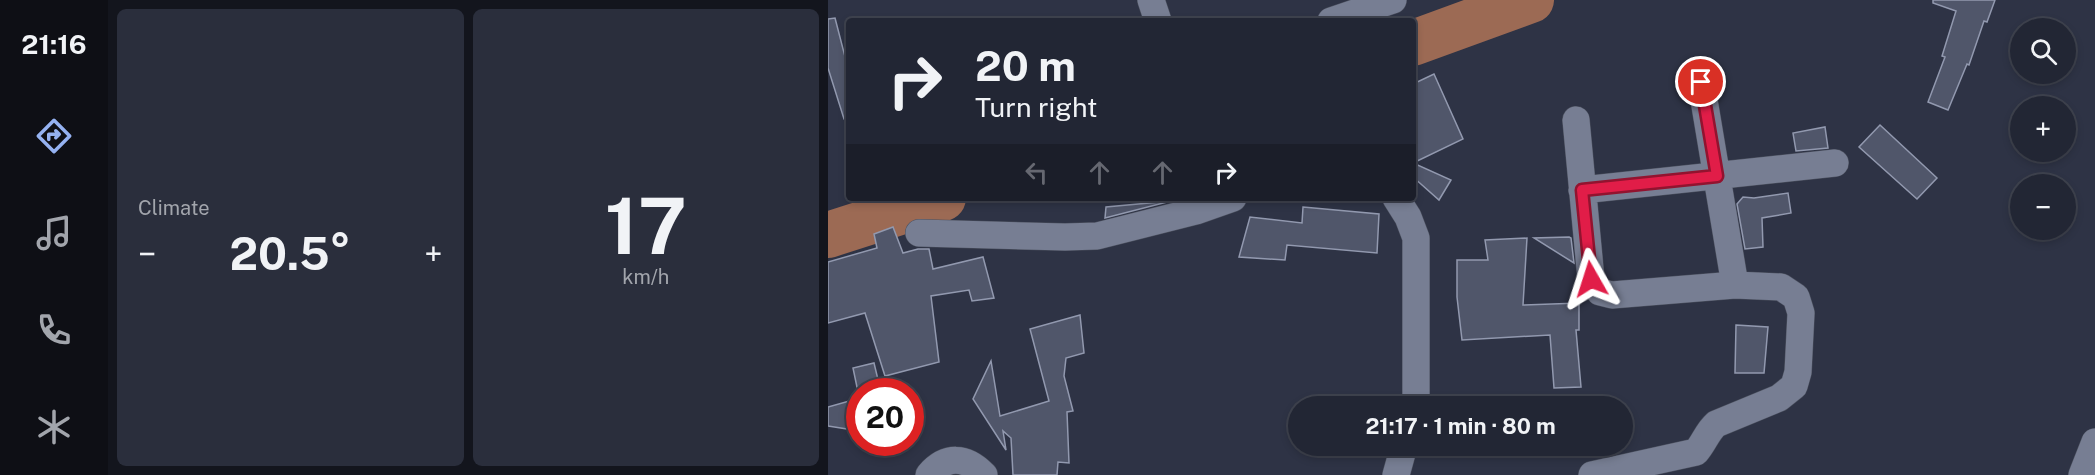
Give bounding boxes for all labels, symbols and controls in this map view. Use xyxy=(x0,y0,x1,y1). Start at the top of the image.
map controls xyxy=(2010,18,2076,240)
button: search xyxy=(2010,18,2076,84)
text: 21:16 xyxy=(21,28,87,60)
text: 20 m xyxy=(975,41,1076,90)
icon: right xyxy=(876,42,954,120)
pin xyxy=(1675,56,1726,107)
icon: arrive xyxy=(1684,65,1717,98)
text: Turn right xyxy=(975,91,1098,123)
button: + xyxy=(2010,96,2076,162)
icon: directions xyxy=(33,115,75,157)
icon: left xyxy=(1020,156,1053,189)
icon: ahead xyxy=(1083,156,1116,189)
icon: ahead xyxy=(1146,156,1179,189)
icon: right xyxy=(1209,156,1242,189)
button: − xyxy=(2010,174,2076,240)
text: 17 xyxy=(605,180,687,272)
text: Climate xyxy=(138,196,210,220)
icon: music xyxy=(33,212,75,254)
text: 20.5° xyxy=(230,227,351,280)
text: − xyxy=(138,235,156,273)
text: + xyxy=(424,235,442,273)
position arrow xyxy=(1559,247,1623,311)
text: km/h xyxy=(622,265,669,289)
icon: phone xyxy=(33,309,75,351)
speed limit sign: 20 xyxy=(846,378,924,456)
icon: climate xyxy=(33,406,75,448)
text: 21:17 · 1 min · 80 m xyxy=(1365,413,1556,439)

